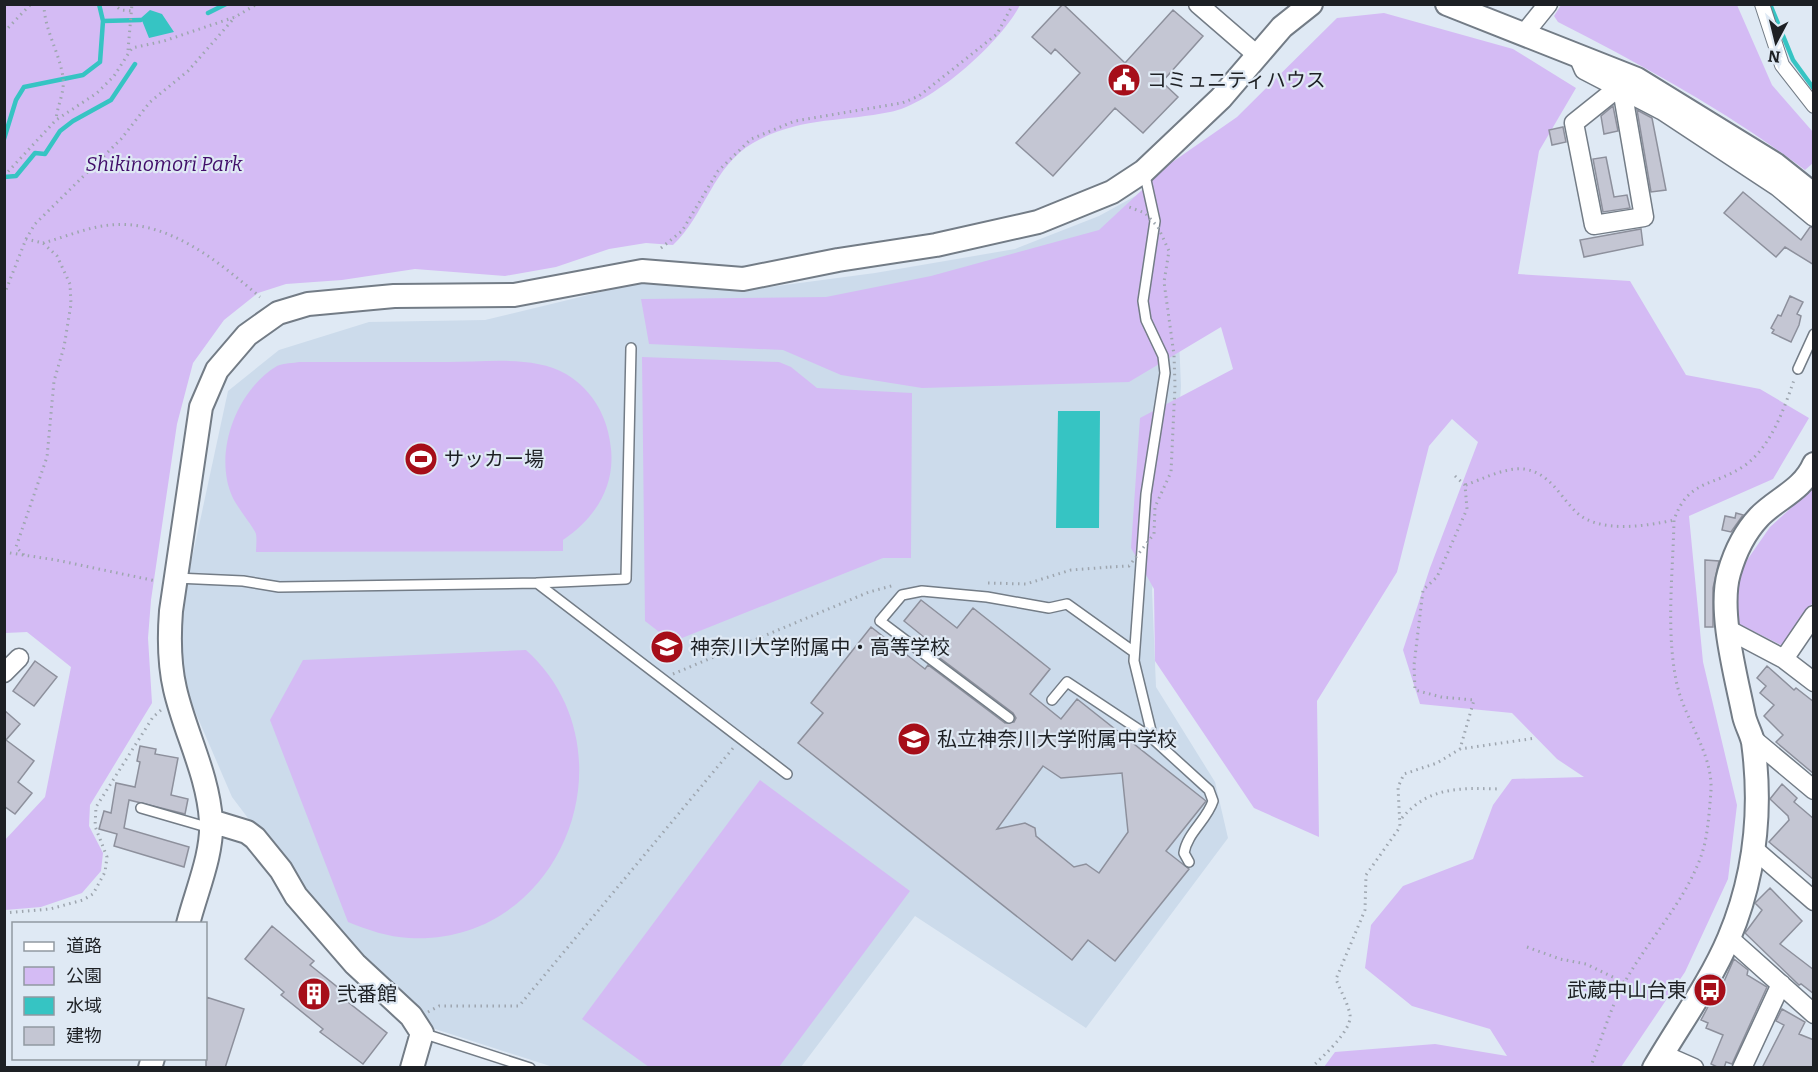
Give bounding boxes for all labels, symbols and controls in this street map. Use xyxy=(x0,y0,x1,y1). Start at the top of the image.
north arrow xyxy=(1746,12,1806,72)
text: N xyxy=(1767,46,1782,67)
public building icon: コミュニティハウス xyxy=(1106,62,1142,98)
place label: コミュニティハウス xyxy=(1147,68,1326,92)
park label: Shikinomori Park xyxy=(85,152,243,176)
sports icon: サッカー場 xyxy=(403,441,439,477)
place label: サッカー場 xyxy=(444,447,544,471)
school or university icon: 神奈川大学附属中・高等学校 xyxy=(649,629,685,665)
place label: 神奈川大学附属中・高等学校 xyxy=(690,635,950,659)
school or university icon: 私立神奈川大学附属中学校 xyxy=(896,721,932,757)
place label: 私立神奈川大学附属中学校 xyxy=(937,727,1177,751)
legend xyxy=(12,922,207,1060)
text: 道路 xyxy=(66,935,102,957)
text: 公園 xyxy=(66,965,102,987)
bus stop icon: 武蔵中山台東 xyxy=(1692,972,1728,1008)
building icon: 弐番館 xyxy=(296,976,332,1012)
place label: 武蔵中山台東 xyxy=(1567,978,1687,1002)
place label: 弐番館 xyxy=(337,982,397,1006)
text: 水域 xyxy=(66,995,102,1017)
text: 建物 xyxy=(66,1025,102,1047)

